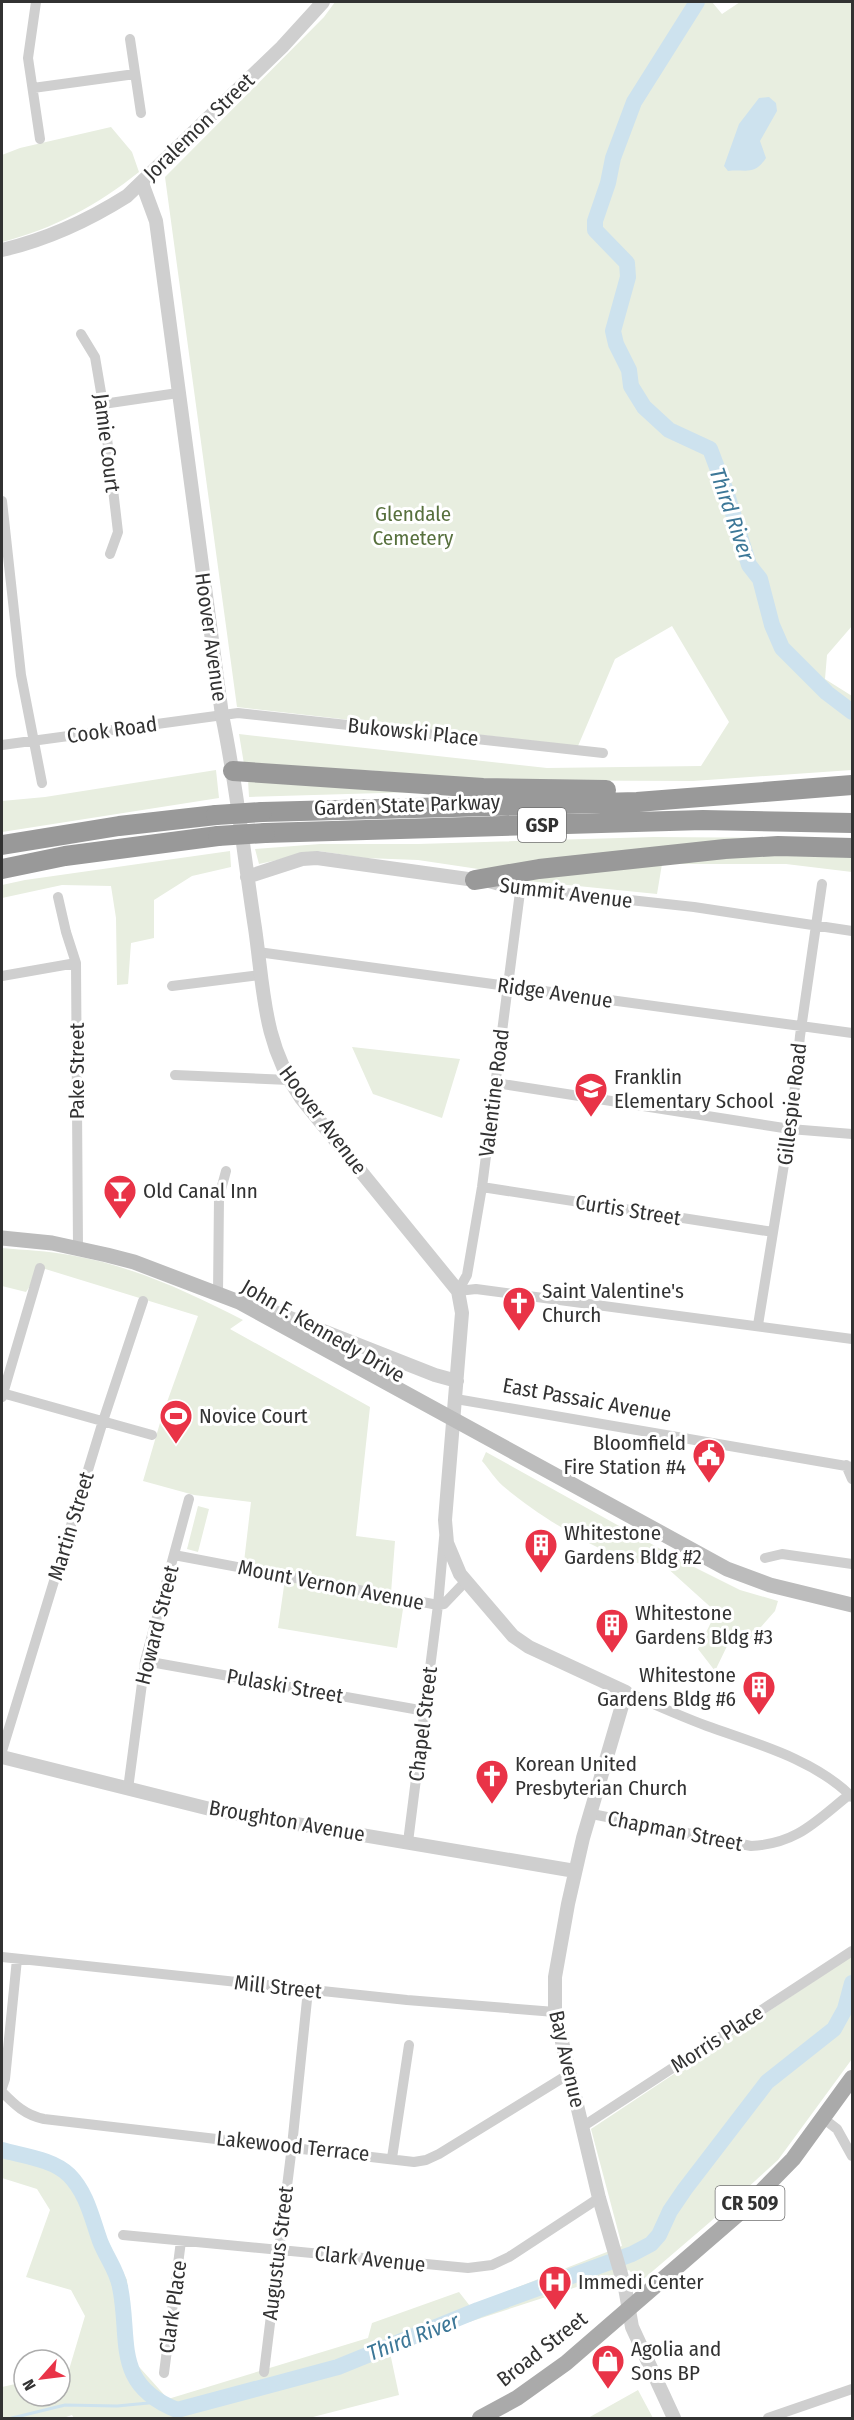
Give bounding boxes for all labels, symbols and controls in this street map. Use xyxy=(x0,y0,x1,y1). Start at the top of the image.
street label: Joralemon Street xyxy=(138,67,260,186)
street label: Jamie Court xyxy=(88,392,126,494)
water label: Third River xyxy=(704,464,761,565)
park label: Glendale Cemetery xyxy=(373,501,454,551)
street label: Hoover Avenue xyxy=(189,571,233,703)
street label: Cook Road xyxy=(65,711,159,749)
street label: Bukowski Place xyxy=(346,712,480,752)
street label: Garden State Parkway xyxy=(314,789,501,821)
road number: GSP xyxy=(518,808,566,842)
street label: Summit Avenue xyxy=(498,872,634,914)
street label: Ridge Avenue xyxy=(496,972,614,1014)
street label: Pake Street xyxy=(64,1023,90,1119)
street label: Valentine Road xyxy=(473,1027,515,1159)
street label: Gillespie Road xyxy=(772,1041,812,1167)
street label: Hoover Avenue xyxy=(274,1060,372,1180)
place label: Franklin Elementary School xyxy=(614,1064,774,1114)
school or university icon: Franklin Elementary School xyxy=(573,1071,609,1118)
bar icon: Old Canal Inn xyxy=(102,1173,138,1220)
place label: Old Canal Inn xyxy=(143,1178,258,1204)
street label: Curtis Street xyxy=(573,1189,683,1231)
street label: John F. Kennedy Drive xyxy=(237,1274,409,1388)
place label: Saint Valentine's Church xyxy=(542,1278,684,1328)
church icon: Saint Valentine's Church xyxy=(501,1285,537,1332)
street label: East Passaic Avenue xyxy=(501,1372,673,1428)
sports icon: Novice Court xyxy=(158,1398,194,1445)
place label: Novice Court xyxy=(199,1403,308,1429)
place label: Bloomfield Fire Station #4 xyxy=(563,1430,686,1480)
public building icon: Bloomfield Fire Station #4 xyxy=(691,1437,727,1484)
street label: Martin Street xyxy=(42,1468,100,1584)
place label: Whitestone Gardens Bldg #2 xyxy=(564,1520,702,1570)
building icon: Whitestone Gardens Bldg #2 xyxy=(523,1527,559,1574)
street label: Mount Vernon Avenue xyxy=(236,1554,426,1616)
street label: Howard Street xyxy=(130,1562,184,1687)
place label: Whitestone Gardens Bldg #3 xyxy=(635,1600,773,1650)
building icon: Whitestone Gardens Bldg #3 xyxy=(594,1607,630,1654)
place label: Whitestone Gardens Bldg #6 xyxy=(597,1662,736,1712)
street label: Pulaski Street xyxy=(225,1663,345,1709)
street label: Chapel Street xyxy=(403,1665,443,1783)
building icon: Whitestone Gardens Bldg #6 xyxy=(741,1669,777,1716)
place label: Korean United Presbyterian Church xyxy=(515,1751,687,1801)
church icon: Korean United Presbyterian Church xyxy=(474,1758,510,1805)
street label: Broughton Avenue xyxy=(207,1794,367,1848)
street label: Chapman Street xyxy=(605,1805,745,1857)
street label: Mill Street xyxy=(233,1969,323,2005)
street label: Morris Place xyxy=(666,1999,768,2079)
street label: Bay Avenue xyxy=(543,2008,591,2110)
street label: Lakewood Terrace xyxy=(215,2125,371,2167)
street label: Augustus Street xyxy=(257,2184,299,2322)
road number: CR 509 xyxy=(716,2186,784,2220)
street label: Clark Avenue xyxy=(313,2240,427,2278)
street label: Clark Place xyxy=(154,2259,192,2355)
hospital icon: Immedi Center xyxy=(537,2264,573,2311)
place label: Immedi Center xyxy=(578,2269,704,2295)
street label: Broad Street xyxy=(492,2306,592,2392)
water label: Third River xyxy=(363,2307,464,2367)
place label: Agolia and Sons BP xyxy=(631,2336,721,2386)
shop icon: Agolia and Sons BP xyxy=(590,2343,626,2390)
north arrow xyxy=(12,2348,72,2408)
text: N xyxy=(19,2376,40,2394)

